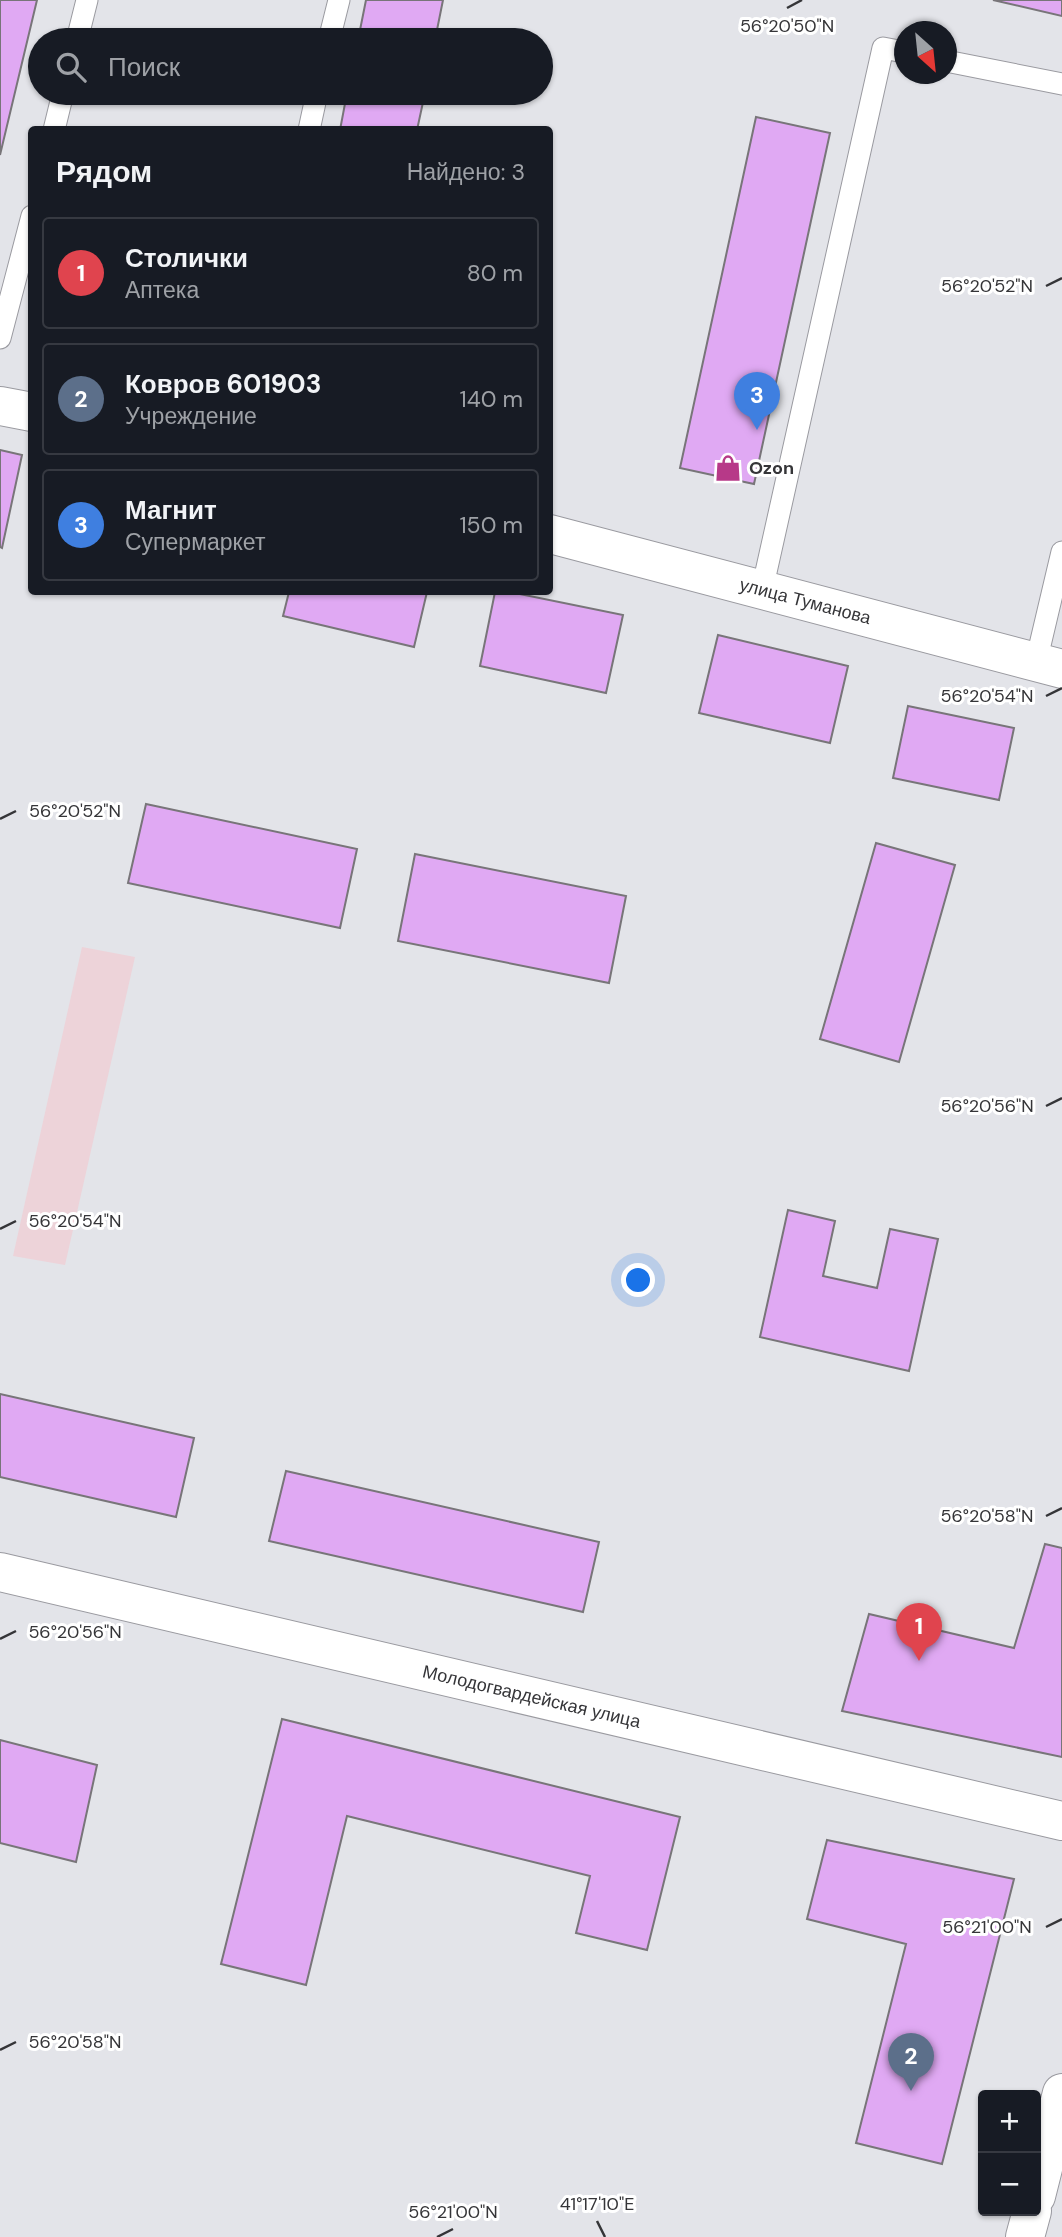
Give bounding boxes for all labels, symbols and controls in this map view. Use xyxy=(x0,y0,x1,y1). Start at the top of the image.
text: 56°20'50"N xyxy=(740,14,834,38)
north arrow xyxy=(894,21,957,84)
search box xyxy=(28,28,553,105)
icon: search xyxy=(52,48,90,86)
text: Поиск xyxy=(108,50,180,84)
text: Рядом xyxy=(56,152,152,191)
text: Найдено: 3 xyxy=(407,157,525,187)
text: Столички xyxy=(125,241,248,275)
text: 1 xyxy=(77,258,85,288)
text: 80 m xyxy=(467,258,523,288)
text: 56°20'52"N xyxy=(941,274,1033,298)
text: Аптека xyxy=(125,275,199,305)
text: Ковров 601903 xyxy=(125,367,321,401)
pin: 3 xyxy=(734,372,780,430)
text: 2 xyxy=(74,384,88,414)
text: 140 m xyxy=(460,384,523,414)
text: Учреждение xyxy=(125,401,257,431)
shop icon: Ozon xyxy=(713,453,743,483)
place label: Ozon xyxy=(749,456,794,480)
text: Магнит xyxy=(125,493,217,527)
text: 3 xyxy=(74,510,88,540)
text: 150 m xyxy=(459,510,523,540)
text: Супермаркет xyxy=(125,527,265,557)
street label: улица Туманова xyxy=(737,573,874,630)
text: 56°20'54"N xyxy=(941,684,1033,708)
text: 56°20'52"N xyxy=(29,799,121,823)
text: 56°20'56"N xyxy=(940,1094,1034,1118)
text: 56°20'54"N xyxy=(29,1209,121,1233)
your location xyxy=(621,1263,655,1297)
text: 56°20'58"N xyxy=(941,1504,1033,1528)
pin: 1 xyxy=(896,1603,942,1661)
text: 56°20'56"N xyxy=(28,1620,122,1644)
street label: Молодогвардейская улица xyxy=(420,1659,644,1734)
text: 56°21'00"N xyxy=(942,1915,1032,1939)
text: 56°20'58"N xyxy=(29,2030,121,2054)
pin: 2 xyxy=(888,2033,934,2091)
map controls xyxy=(978,2090,1041,2216)
button: + xyxy=(978,2090,1041,2153)
button: − xyxy=(978,2153,1041,2216)
text: 41°17'10"E xyxy=(560,2192,634,2216)
text: 56°21'00"N xyxy=(408,2200,498,2224)

